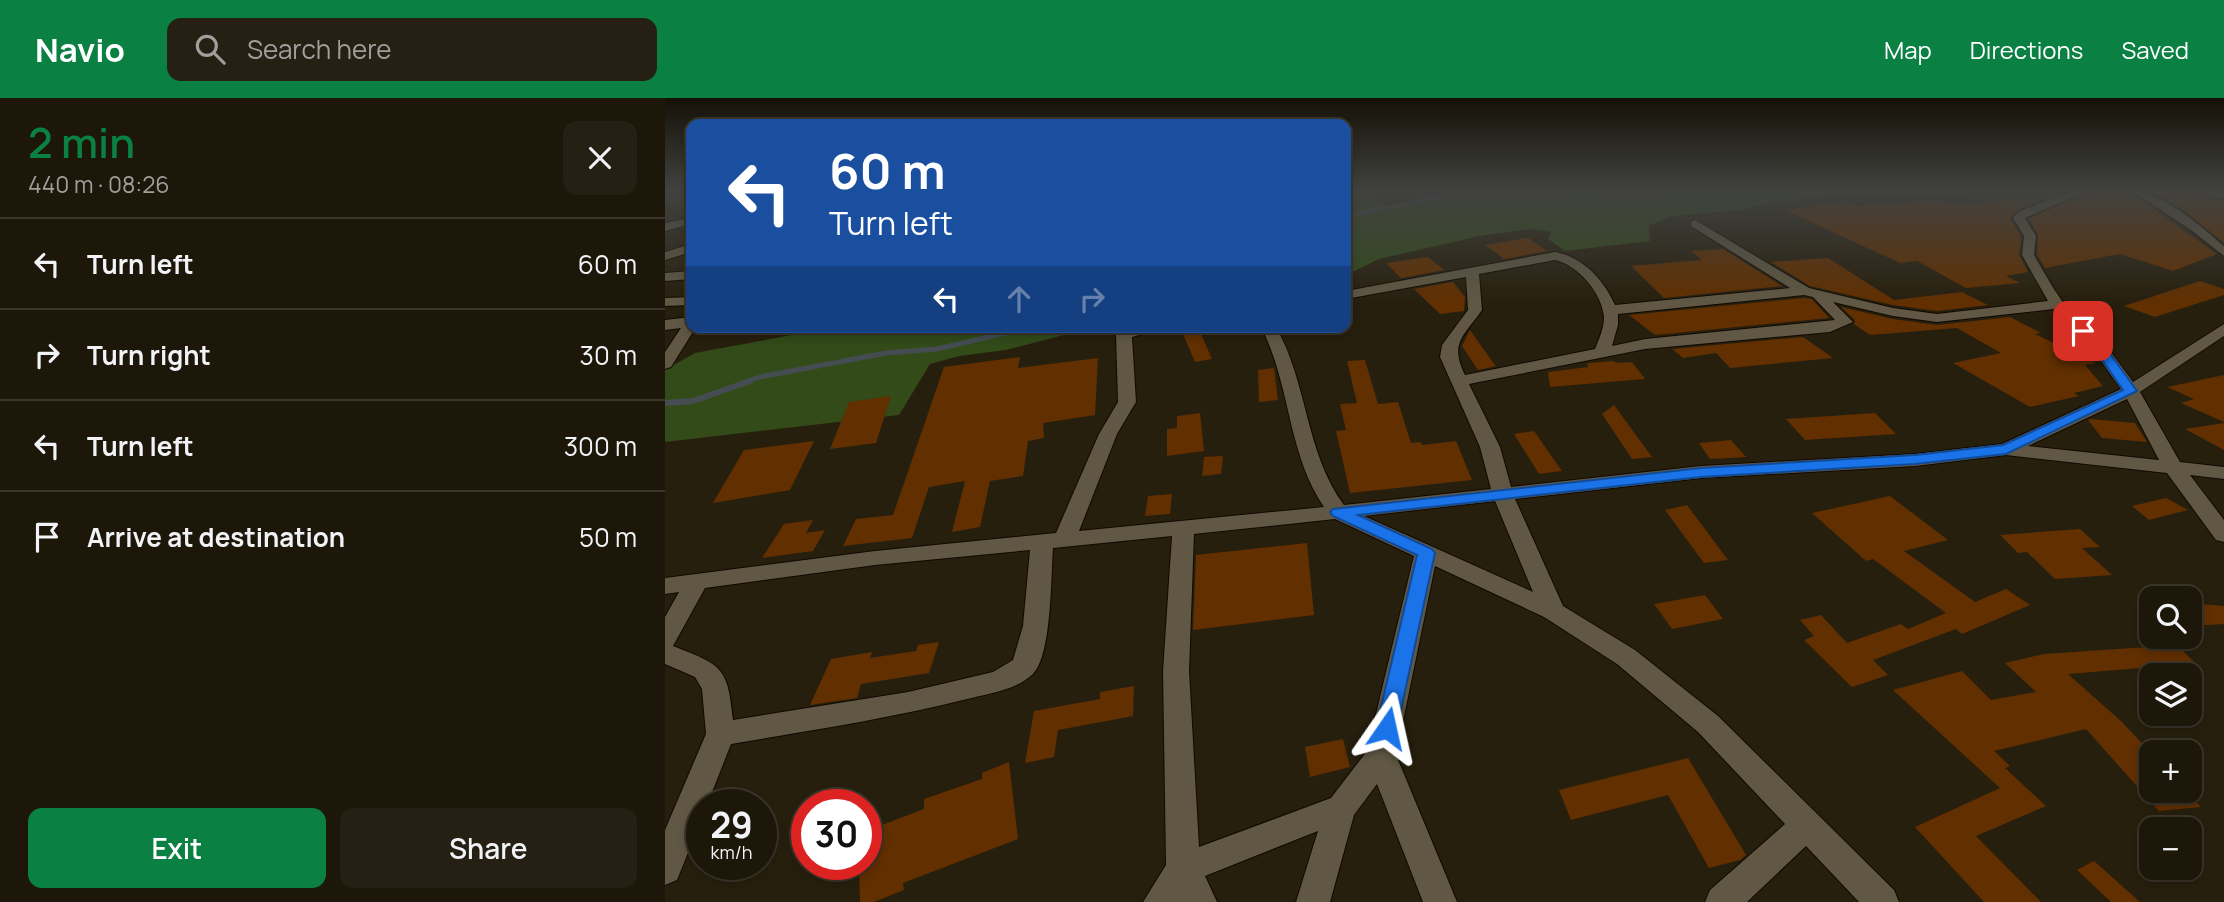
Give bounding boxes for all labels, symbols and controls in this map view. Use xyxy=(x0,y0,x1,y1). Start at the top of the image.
search box xyxy=(167,18,657,81)
text: Navio xyxy=(35,27,125,72)
icon: search xyxy=(191,30,229,68)
text: Search here xyxy=(247,31,391,67)
text: Map xyxy=(1884,33,1932,66)
text: Directions xyxy=(1970,33,2083,66)
text: Saved xyxy=(2121,33,2189,66)
text: 2 min xyxy=(28,113,135,171)
button: close xyxy=(563,121,637,195)
text: 60 m xyxy=(829,137,946,204)
icon: left xyxy=(714,147,805,238)
text: 440 m · 08:26 xyxy=(28,168,170,200)
text: Turn left xyxy=(829,201,953,245)
icon: left xyxy=(28,245,66,283)
text: Turn left xyxy=(87,246,194,282)
text: 60 m xyxy=(578,246,637,282)
icon: left xyxy=(927,280,965,318)
icon: ahead xyxy=(1000,280,1038,318)
icon: right xyxy=(1073,280,1111,318)
pin xyxy=(2053,301,2113,361)
icon: arrive xyxy=(2064,312,2102,350)
icon: right xyxy=(28,336,66,374)
text: Turn right xyxy=(87,337,211,373)
text: 30 m xyxy=(580,337,637,373)
icon: left xyxy=(28,427,66,465)
text: Turn left xyxy=(87,428,194,464)
text: 300 m xyxy=(564,428,637,464)
icon: arrive xyxy=(28,518,66,556)
text: Arrive at destination xyxy=(87,519,345,555)
text: 50 m xyxy=(579,519,637,555)
map controls xyxy=(2139,586,2202,880)
button: search xyxy=(2139,586,2202,649)
button: layers xyxy=(2139,663,2202,726)
position arrow xyxy=(1350,691,1424,765)
button: + xyxy=(2139,740,2202,803)
speed limit sign: 30 xyxy=(791,789,882,880)
text: 29 xyxy=(710,801,753,849)
button: Exit xyxy=(28,808,326,888)
button: Share xyxy=(340,808,637,888)
button: − xyxy=(2139,817,2202,880)
text: km/h xyxy=(711,840,752,864)

